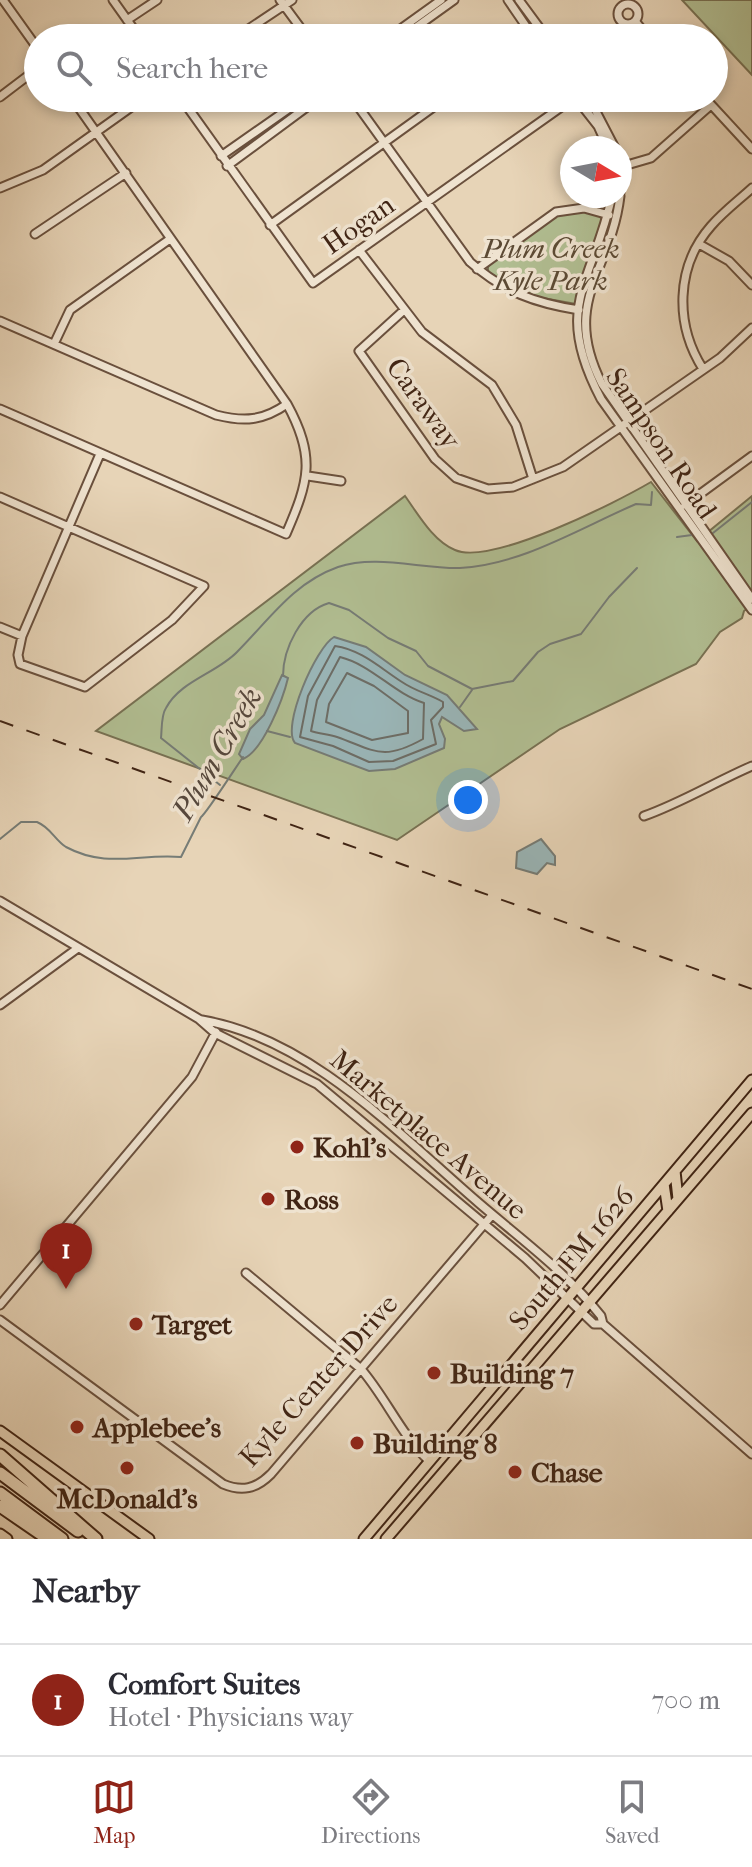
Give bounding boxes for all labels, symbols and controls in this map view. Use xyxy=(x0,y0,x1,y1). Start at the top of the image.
search box xyxy=(24,24,728,112)
icon: search xyxy=(52,46,96,90)
text: Search here xyxy=(116,51,268,86)
north arrow xyxy=(560,136,632,208)
street label: Hogan xyxy=(316,188,401,261)
park label: Plum Creek Kyle Park xyxy=(480,232,620,297)
street label: Caraway xyxy=(380,352,468,456)
street label: Sampson Road xyxy=(599,362,725,526)
water label: Plum Creek xyxy=(164,682,269,829)
your location xyxy=(448,780,488,820)
street label: Marketplace Avenue xyxy=(324,1043,534,1226)
place label: Kohl's xyxy=(313,1131,386,1164)
marker: Kohl's xyxy=(288,1138,306,1156)
street label: South FM 1626 xyxy=(502,1179,641,1337)
place label: Ross xyxy=(284,1183,339,1216)
marker: Ross xyxy=(259,1190,277,1208)
pin: 1 xyxy=(40,1223,92,1289)
street label: Kyle Center Drive xyxy=(232,1287,405,1473)
place label: Target xyxy=(151,1308,233,1341)
marker: Target xyxy=(127,1315,145,1333)
place label: Building 7 xyxy=(450,1357,575,1390)
marker: Building 7 xyxy=(425,1364,443,1382)
place label: Applebee's xyxy=(91,1411,221,1444)
marker: Applebee's xyxy=(68,1418,86,1436)
place label: Building 8 xyxy=(373,1427,498,1460)
marker: Building 8 xyxy=(348,1434,366,1452)
place label: Chase xyxy=(531,1456,603,1489)
marker: McDonald's xyxy=(118,1459,136,1477)
marker: Chase xyxy=(506,1463,524,1481)
place label: McDonald's xyxy=(56,1482,198,1515)
text: Nearby xyxy=(32,1571,139,1611)
text: Comfort Suites xyxy=(108,1667,300,1702)
text: 1 xyxy=(53,1685,63,1716)
text: 700 m xyxy=(652,1685,720,1716)
text: Hotel · Physicians way xyxy=(108,1702,353,1733)
tab: Map xyxy=(92,1775,136,1849)
tab: Directions xyxy=(321,1775,420,1849)
tab: Saved xyxy=(605,1775,660,1849)

